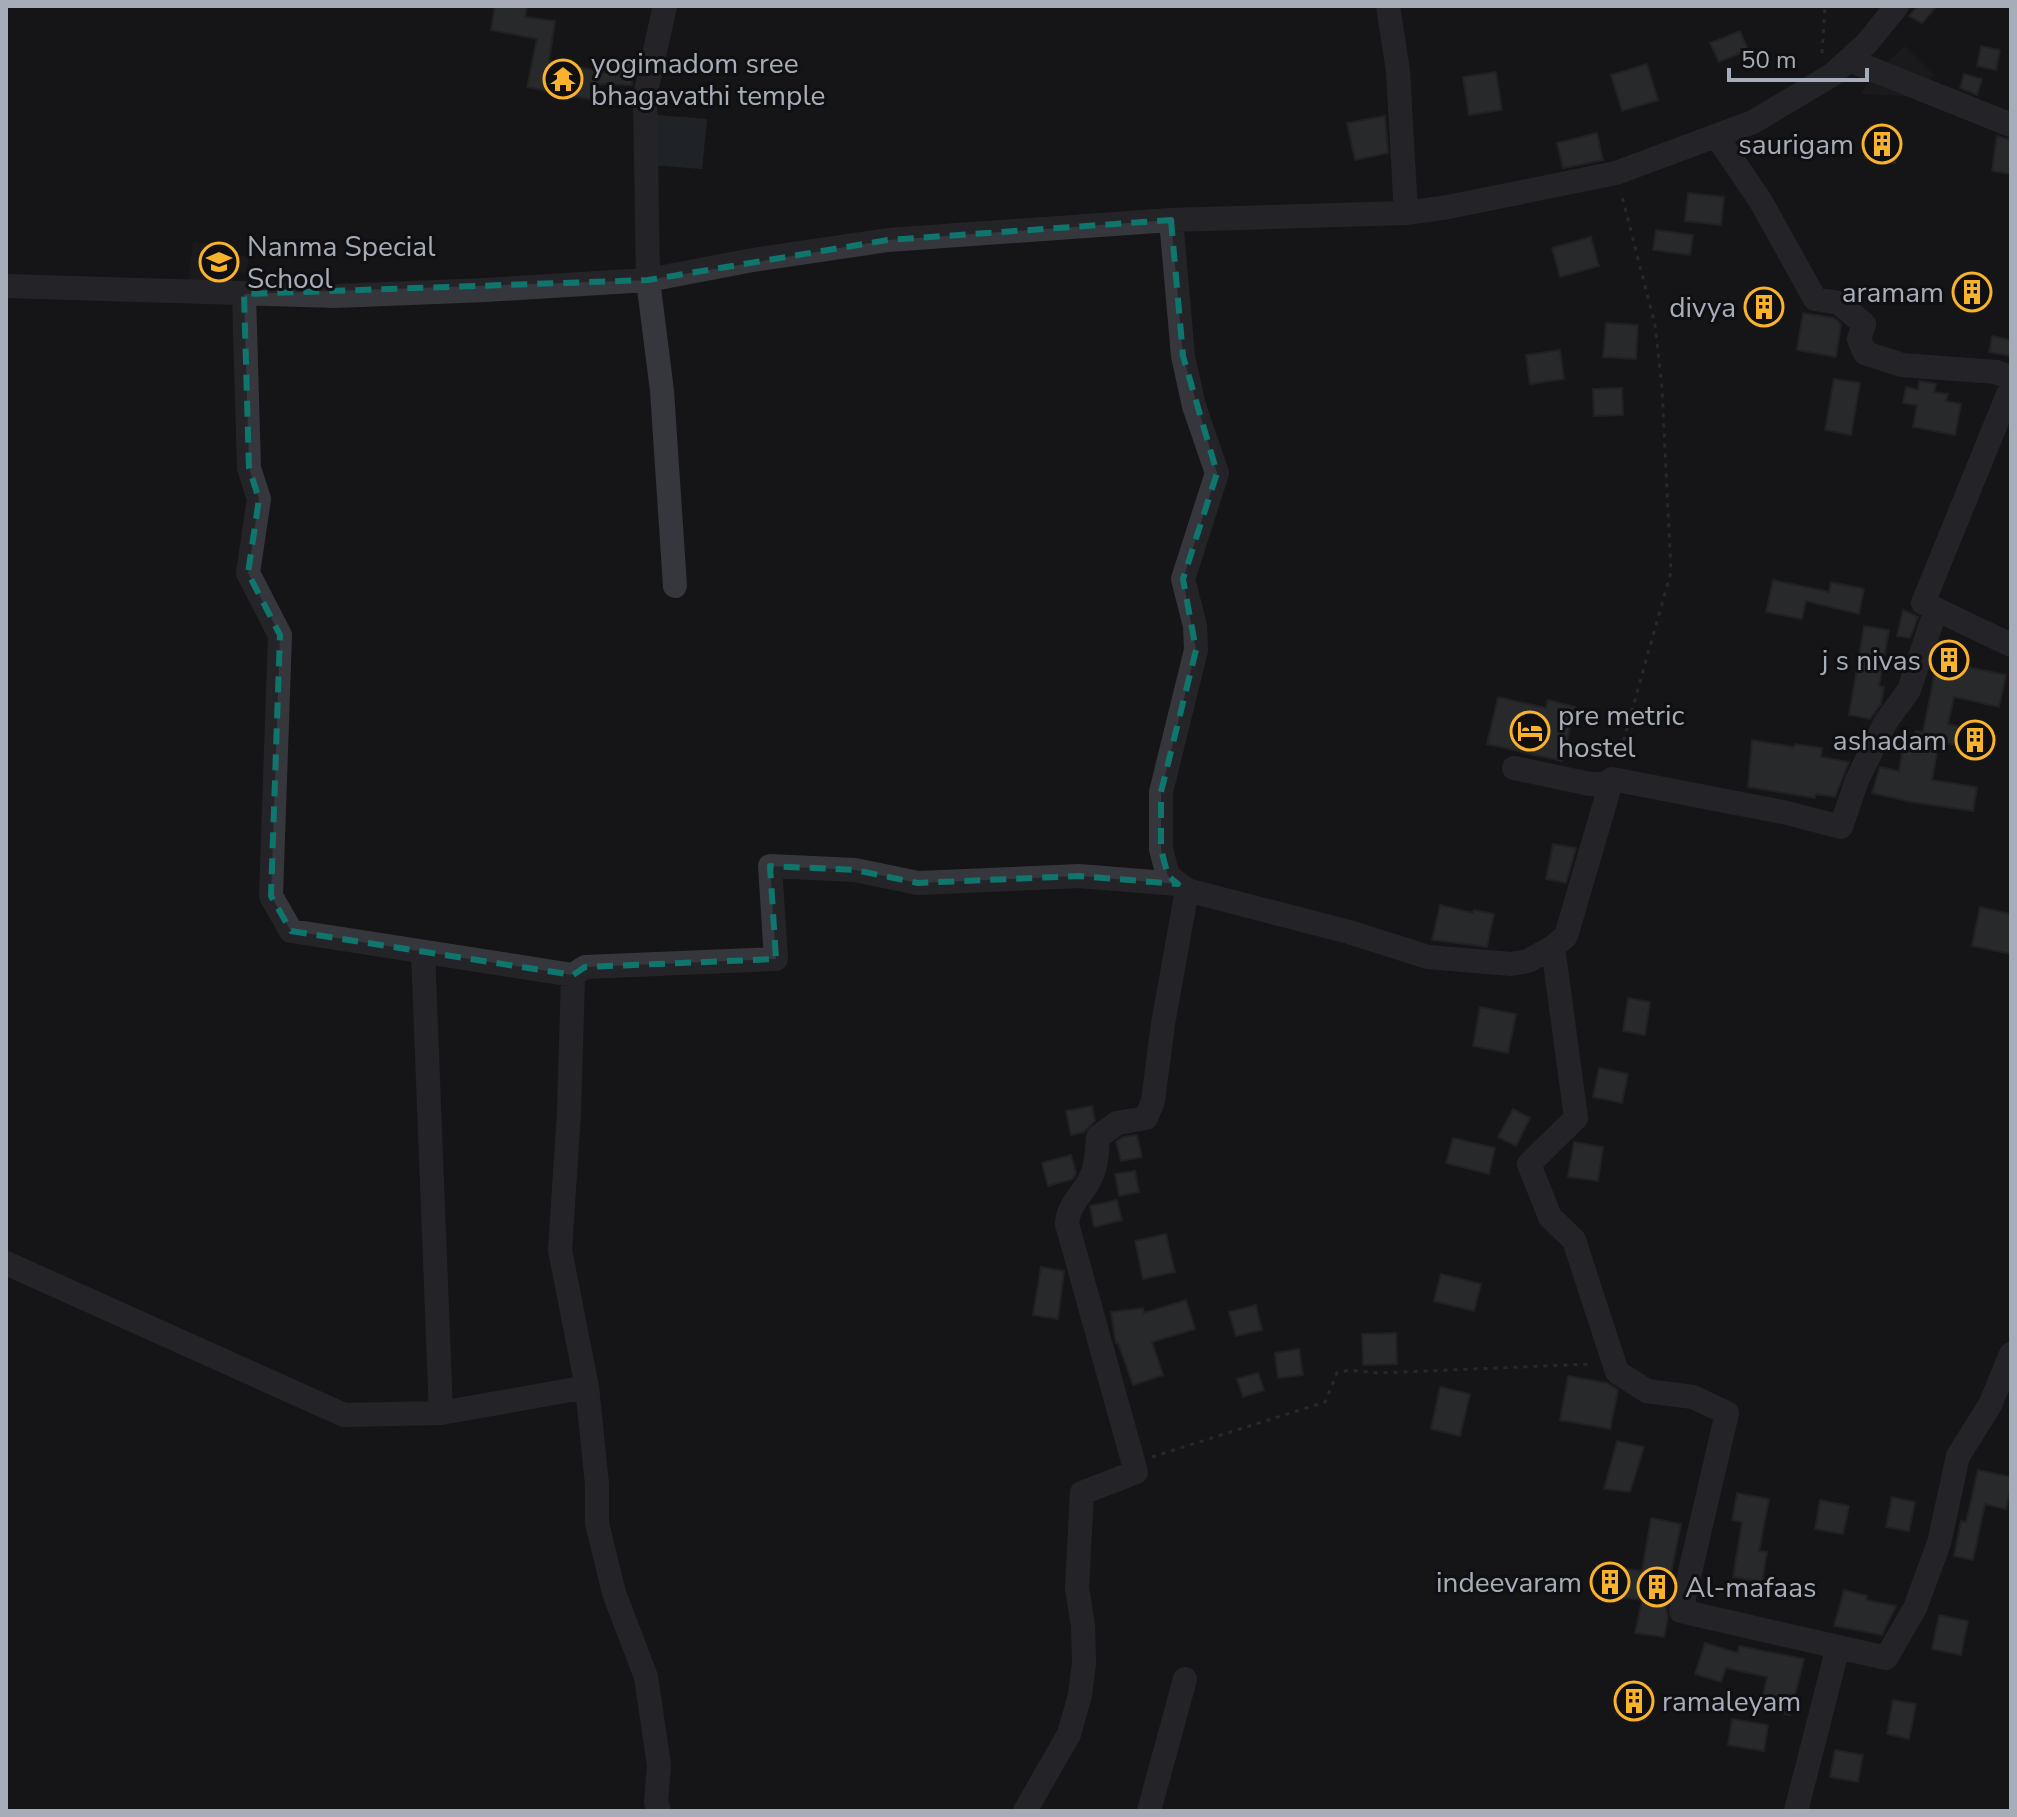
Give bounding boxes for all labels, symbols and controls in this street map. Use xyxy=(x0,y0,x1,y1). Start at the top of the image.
scale bar xyxy=(1729,32,1867,82)
text: 50 m xyxy=(1741,44,1797,76)
place label: yogimadom sree bhagavathi temple xyxy=(591,45,825,115)
temple icon: yogimadom sree bhagavathi temple xyxy=(542,58,584,100)
building icon: saurigam xyxy=(1861,123,1903,165)
place label: saurigam xyxy=(1738,126,1854,164)
place label: Nanma Special School xyxy=(247,228,436,298)
school or university icon: Nanma Special School xyxy=(198,241,240,283)
building icon: aramam xyxy=(1951,271,1993,313)
place label: aramam xyxy=(1842,274,1944,312)
building icon: divya xyxy=(1743,286,1785,328)
place label: divya xyxy=(1669,289,1736,327)
building icon: j s nivas xyxy=(1928,639,1970,681)
place label: j s nivas xyxy=(1820,642,1921,680)
place label: pre metric hostel xyxy=(1558,697,1684,767)
hotel icon: pre metric hostel xyxy=(1509,710,1551,752)
building icon: ashadam xyxy=(1954,719,1996,761)
place label: ashadam xyxy=(1833,722,1947,760)
building icon: indeevaram xyxy=(1589,1561,1631,1603)
place label: indeevaram xyxy=(1436,1564,1582,1602)
building icon: Al-mafaas xyxy=(1636,1566,1678,1608)
place label: Al-mafaas xyxy=(1685,1569,1817,1607)
building icon: ramaleyam xyxy=(1613,1680,1655,1722)
place label: ramaleyam xyxy=(1662,1683,1801,1721)

